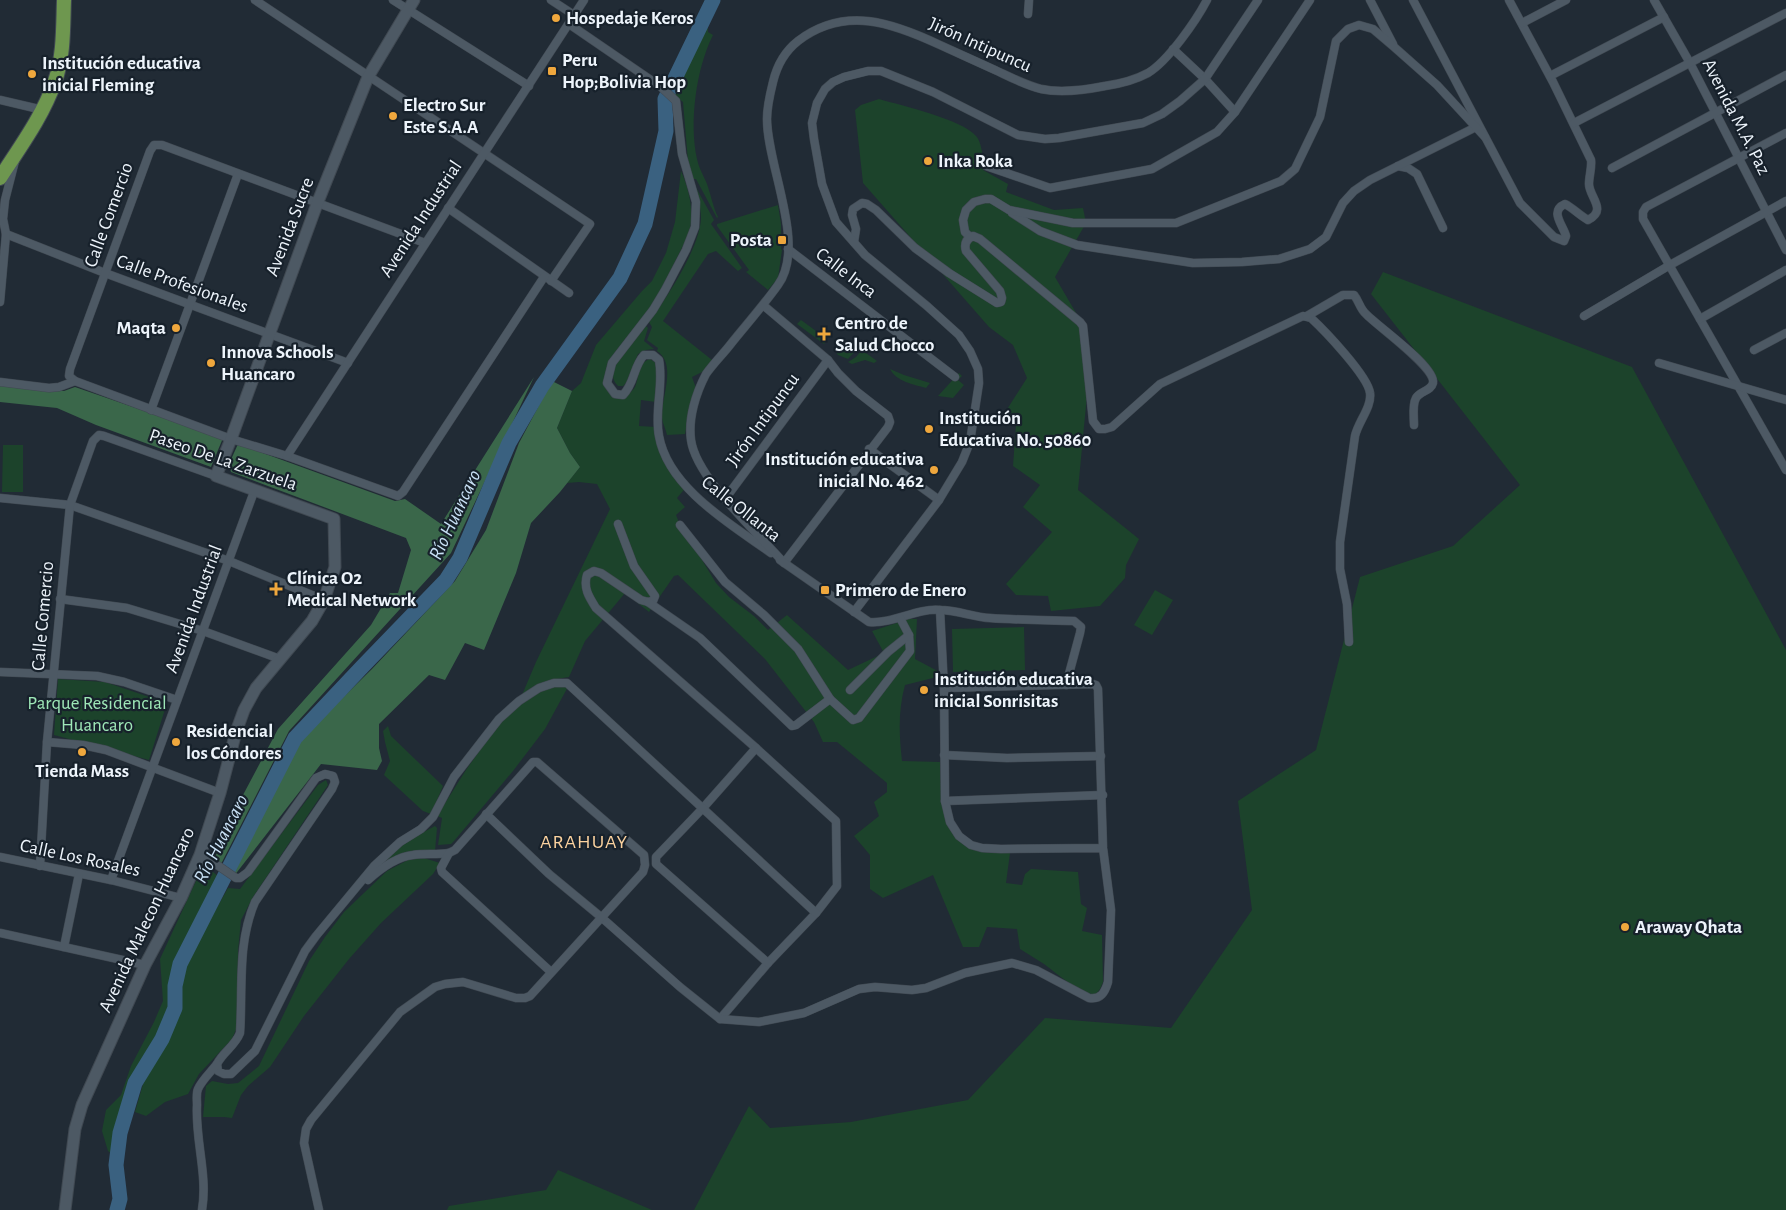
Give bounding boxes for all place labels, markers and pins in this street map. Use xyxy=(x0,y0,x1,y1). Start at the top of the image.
place label: Hospedaje Keros xyxy=(566,9,694,28)
marker: Hospedaje Keros xyxy=(550,12,562,24)
place label: Peru Hop;Bolivia Hop xyxy=(562,51,686,92)
place label: Institución educativa inicial Fleming xyxy=(42,54,201,95)
marker: Peru Hop;Bolivia Hop xyxy=(546,65,558,77)
marker: Institución educativa inicial Fleming xyxy=(26,68,38,80)
place label: Electro Sur Este S.A.A xyxy=(403,96,486,137)
marker: Electro Sur Este S.A.A xyxy=(387,110,399,122)
place label: Inka Roka xyxy=(938,152,1013,171)
marker: Inka Roka xyxy=(922,155,934,167)
place label: Posta xyxy=(730,231,772,250)
marker: Posta xyxy=(776,234,788,246)
place label: Centro de Salud Chocco xyxy=(835,314,935,355)
place label: Maqta xyxy=(116,319,166,338)
marker: Maqta xyxy=(170,322,182,334)
marker: Centro de Salud Chocco xyxy=(817,327,831,341)
place label: Innova Schools Huancaro xyxy=(221,343,333,384)
marker: Innova Schools Huancaro xyxy=(205,357,217,369)
place label: Institución Educativa No. 50860 xyxy=(939,409,1092,450)
marker: Institución Educativa No. 50860 xyxy=(923,423,935,435)
place label: Institución educativa inicial No. 462 xyxy=(765,450,924,491)
marker: Institución educativa inicial No. 462 xyxy=(928,464,940,476)
place label: Clínica O2 Medical Network xyxy=(287,569,417,610)
place label: Primero de Enero xyxy=(835,581,966,600)
marker: Clínica O2 Medical Network xyxy=(269,582,283,596)
marker: Primero de Enero xyxy=(819,584,831,596)
place label: Institución educativa inicial Sonrisitas xyxy=(934,670,1093,711)
marker: Institución educativa inicial Sonrisitas xyxy=(918,684,930,696)
place label: Residencial los Cóndores xyxy=(186,722,282,763)
marker: Residencial los Cóndores xyxy=(170,736,182,748)
marker: Tienda Mass xyxy=(76,746,88,758)
place label: Tienda Mass xyxy=(35,762,129,781)
place label: Araway Qhata xyxy=(1635,918,1742,937)
marker: Araway Qhata xyxy=(1619,921,1631,933)

